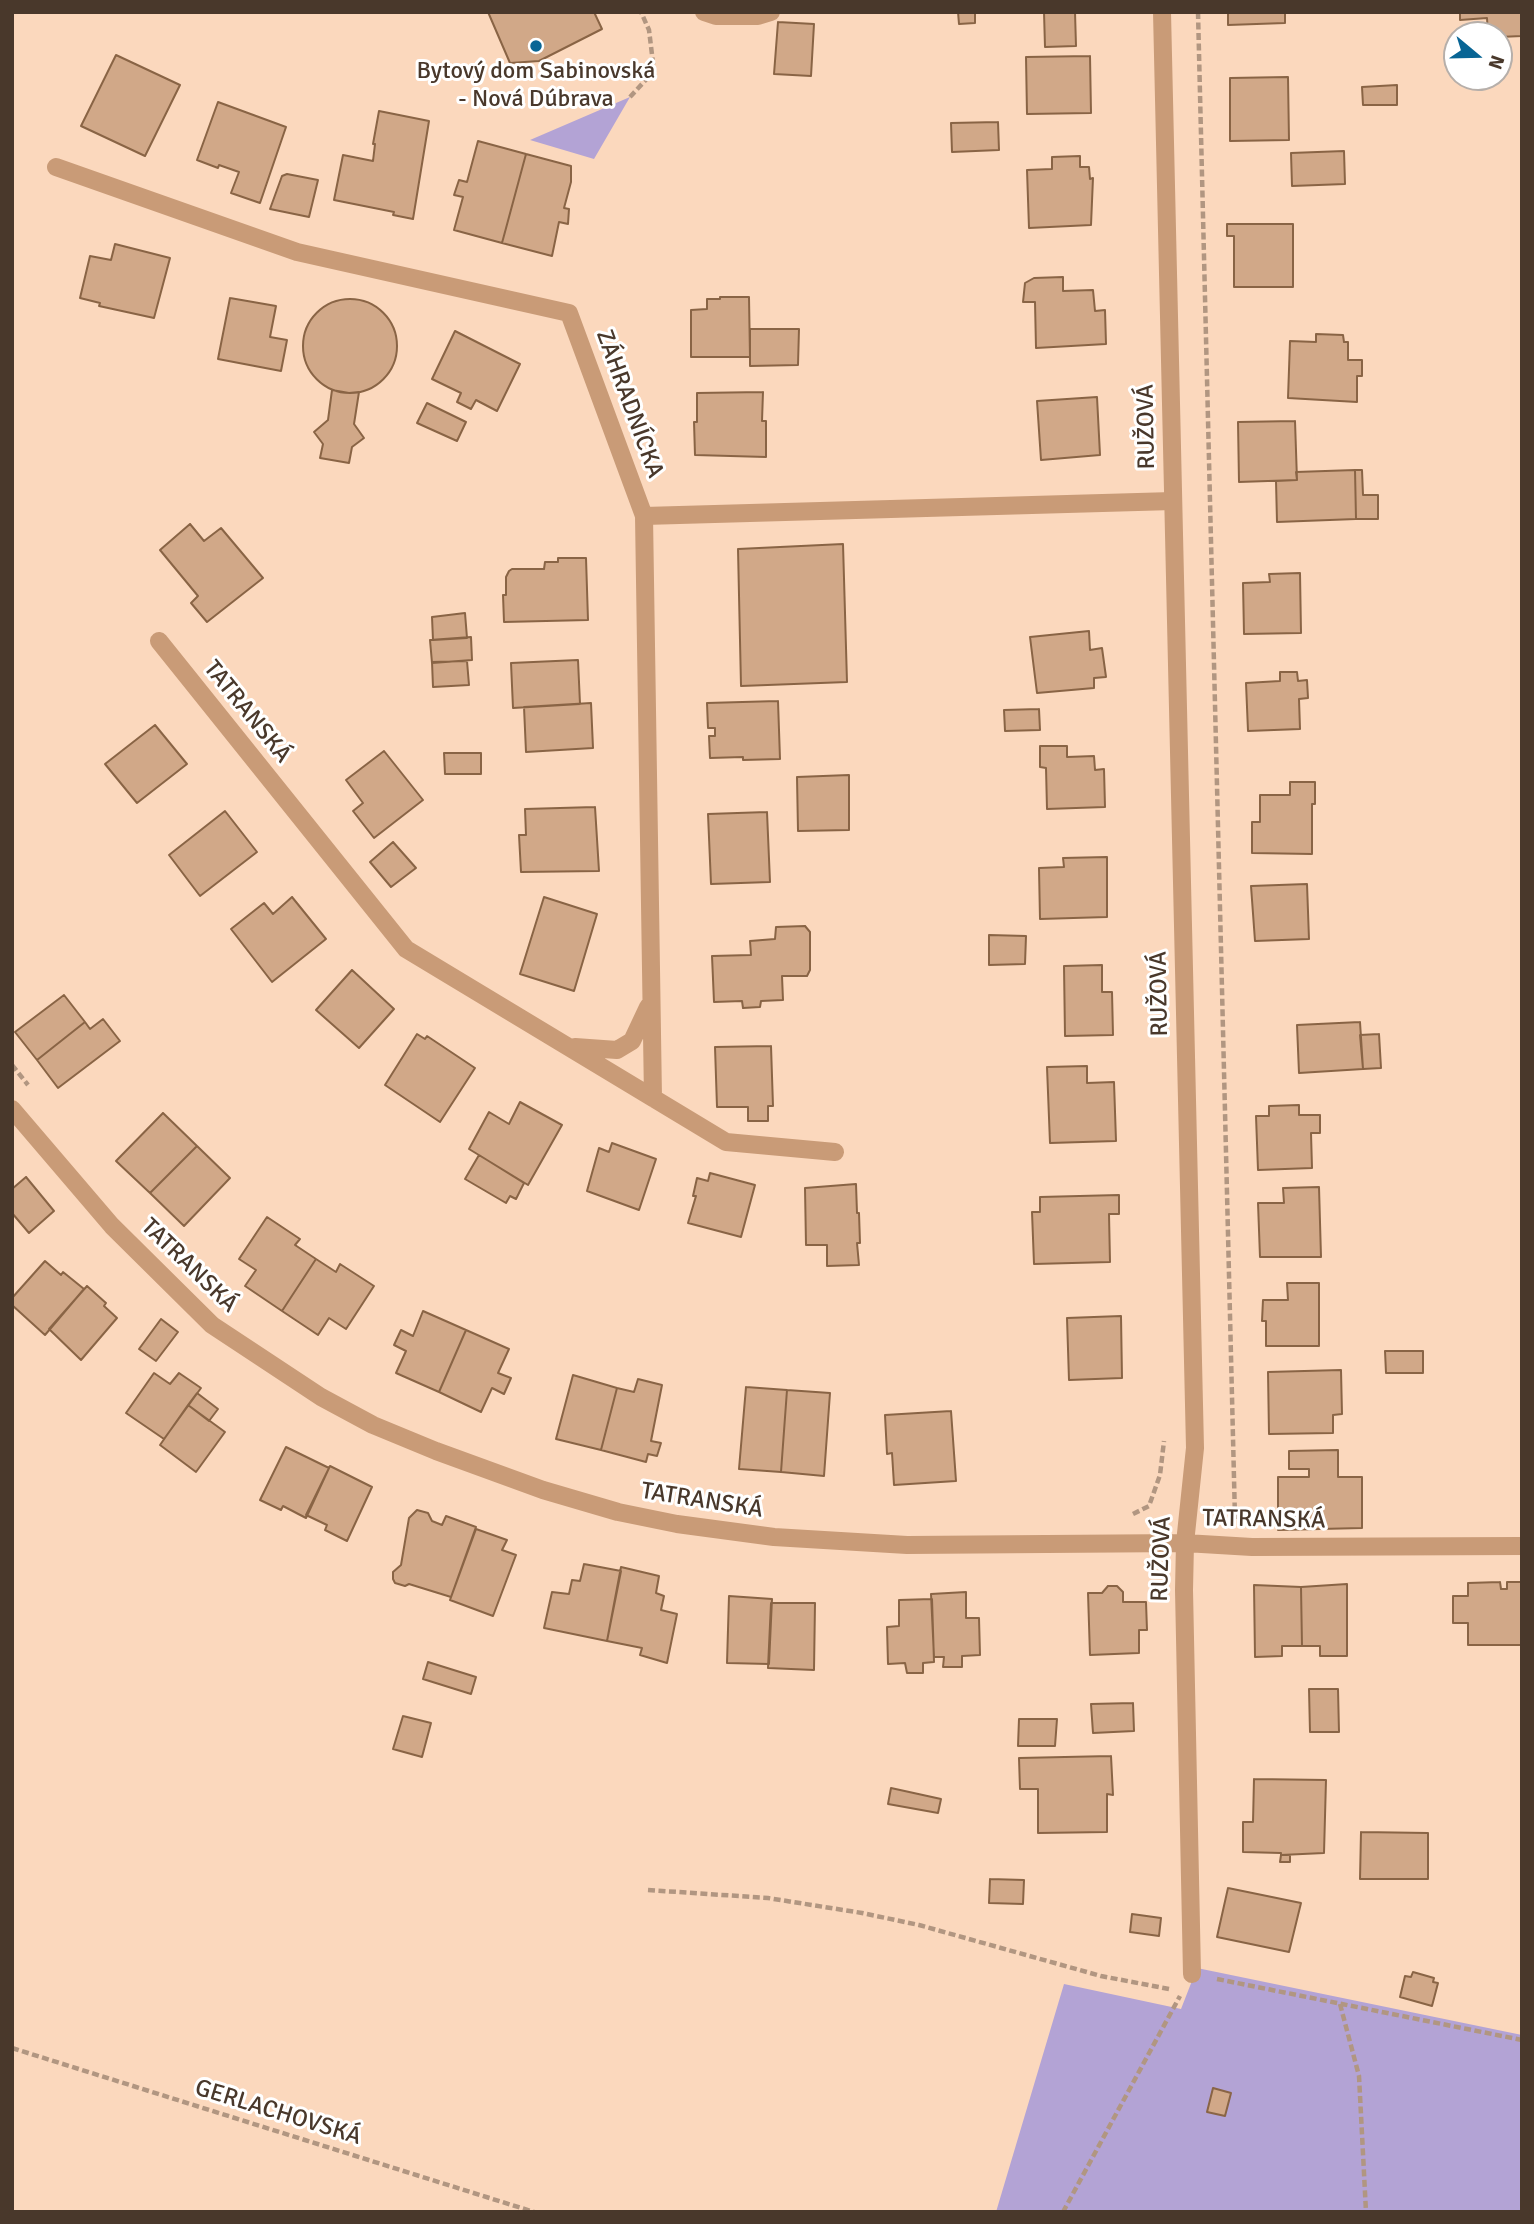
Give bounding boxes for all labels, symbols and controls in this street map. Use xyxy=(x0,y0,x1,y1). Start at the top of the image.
north arrow xyxy=(1443,21,1513,91)
marker: Bytový dom Sabinovská - Nová Dúbrava xyxy=(528,38,544,54)
text: N xyxy=(1482,52,1509,72)
place label: Bytový dom Sabinovská - Nová Dúbrava xyxy=(417,58,655,114)
street label: ZÁHRADNÍCKA xyxy=(589,326,669,482)
street label: RUŽOVÁ xyxy=(1132,384,1162,470)
street label: TATRANSKÁ xyxy=(197,655,297,769)
street label: RUŽOVÁ xyxy=(1145,951,1175,1037)
street label: TATRANSKÁ xyxy=(135,1213,243,1319)
street label: TATRANSKÁ xyxy=(639,1477,765,1525)
street label: TATRANSKÁ xyxy=(1202,1505,1326,1535)
street label: RUŽOVÁ xyxy=(1146,1516,1178,1602)
street label: GERLACHOVSKÁ xyxy=(191,2074,365,2152)

